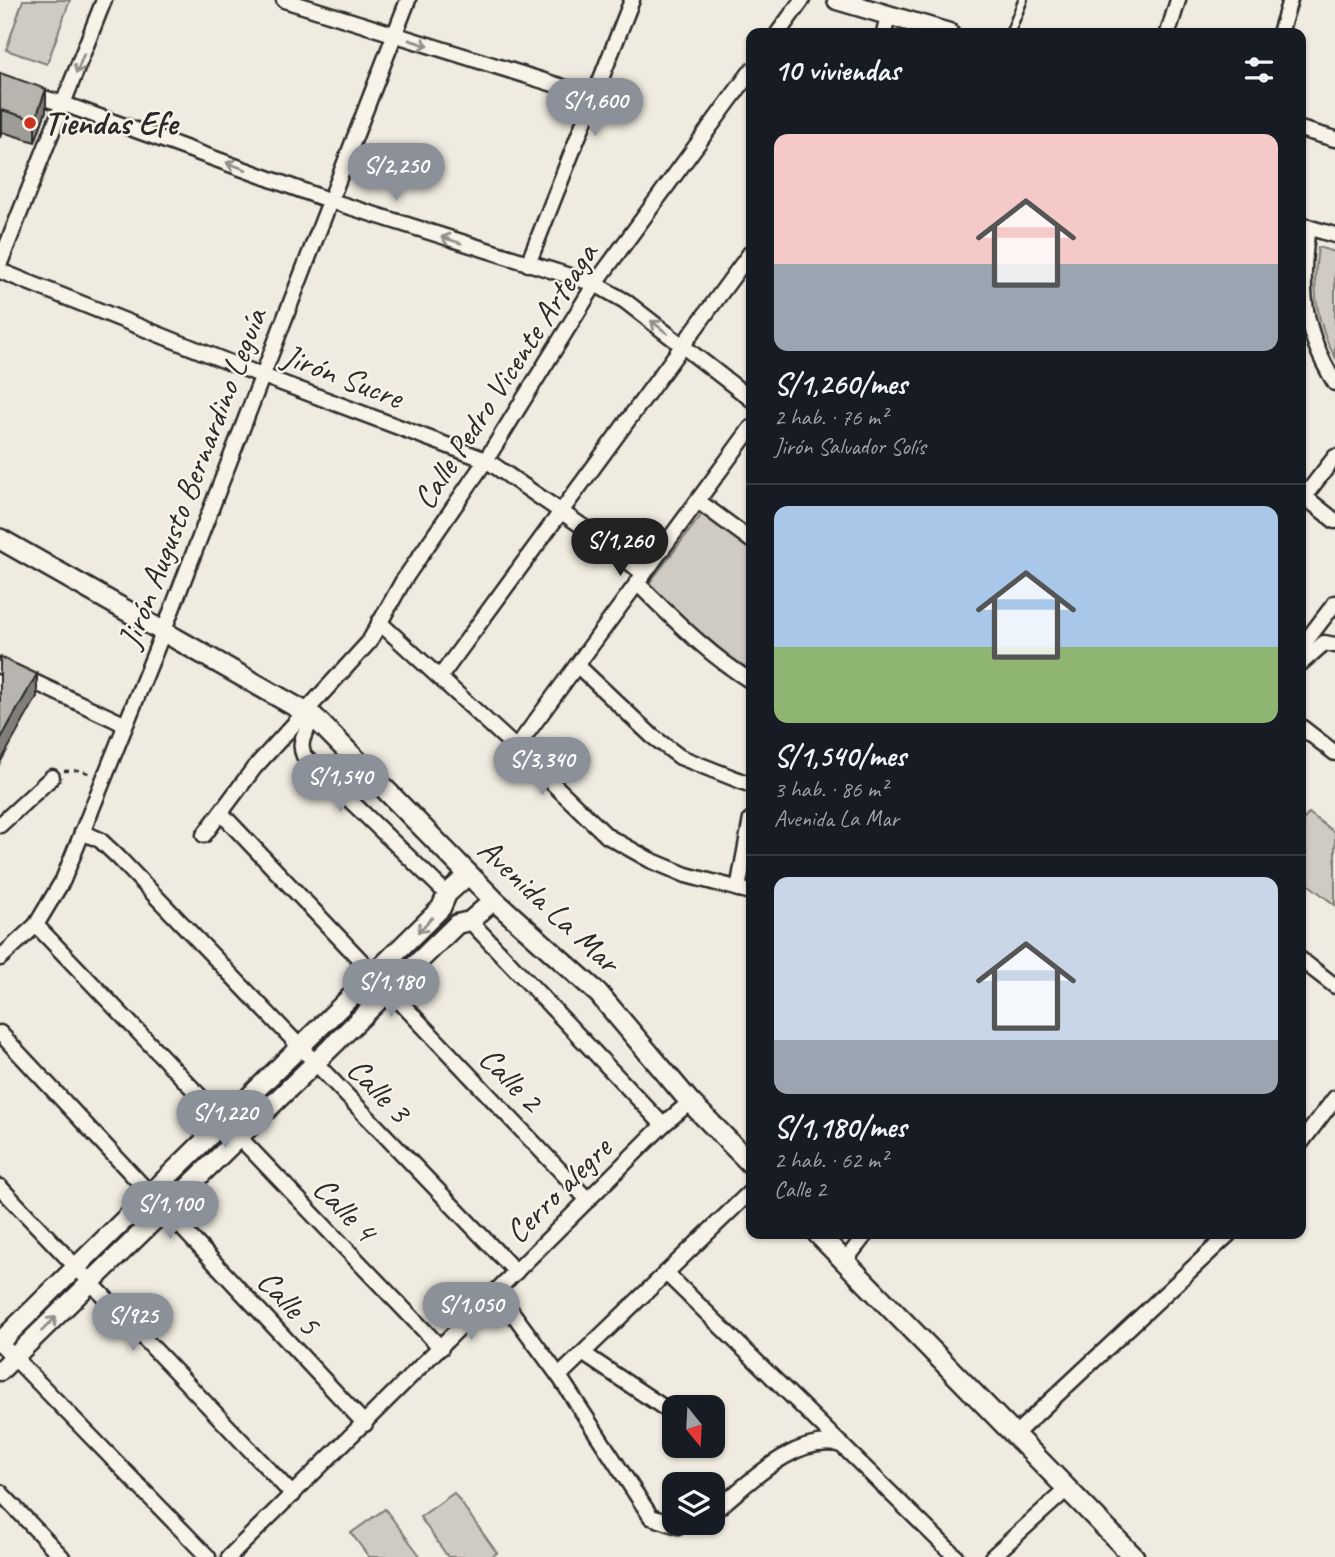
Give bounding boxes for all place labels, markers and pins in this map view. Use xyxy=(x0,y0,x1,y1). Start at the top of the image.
pin: S/1,600 xyxy=(530,78,660,138)
place label: Tiendas Efe xyxy=(44,102,180,144)
marker: Tiendas Efe xyxy=(22,115,38,131)
pin: S/2,250 xyxy=(331,144,461,203)
pin: S/1,260 xyxy=(555,518,685,578)
pin: S/3,340 xyxy=(477,738,607,797)
pin: S/1,540 xyxy=(275,754,405,814)
pin: S/1,180 xyxy=(326,960,456,1019)
pin: S/1,220 xyxy=(160,1090,290,1150)
pin: S/1,100 xyxy=(105,1182,235,1241)
pin: S/1,050 xyxy=(406,1282,536,1342)
pin: S/925 xyxy=(84,1294,182,1353)

